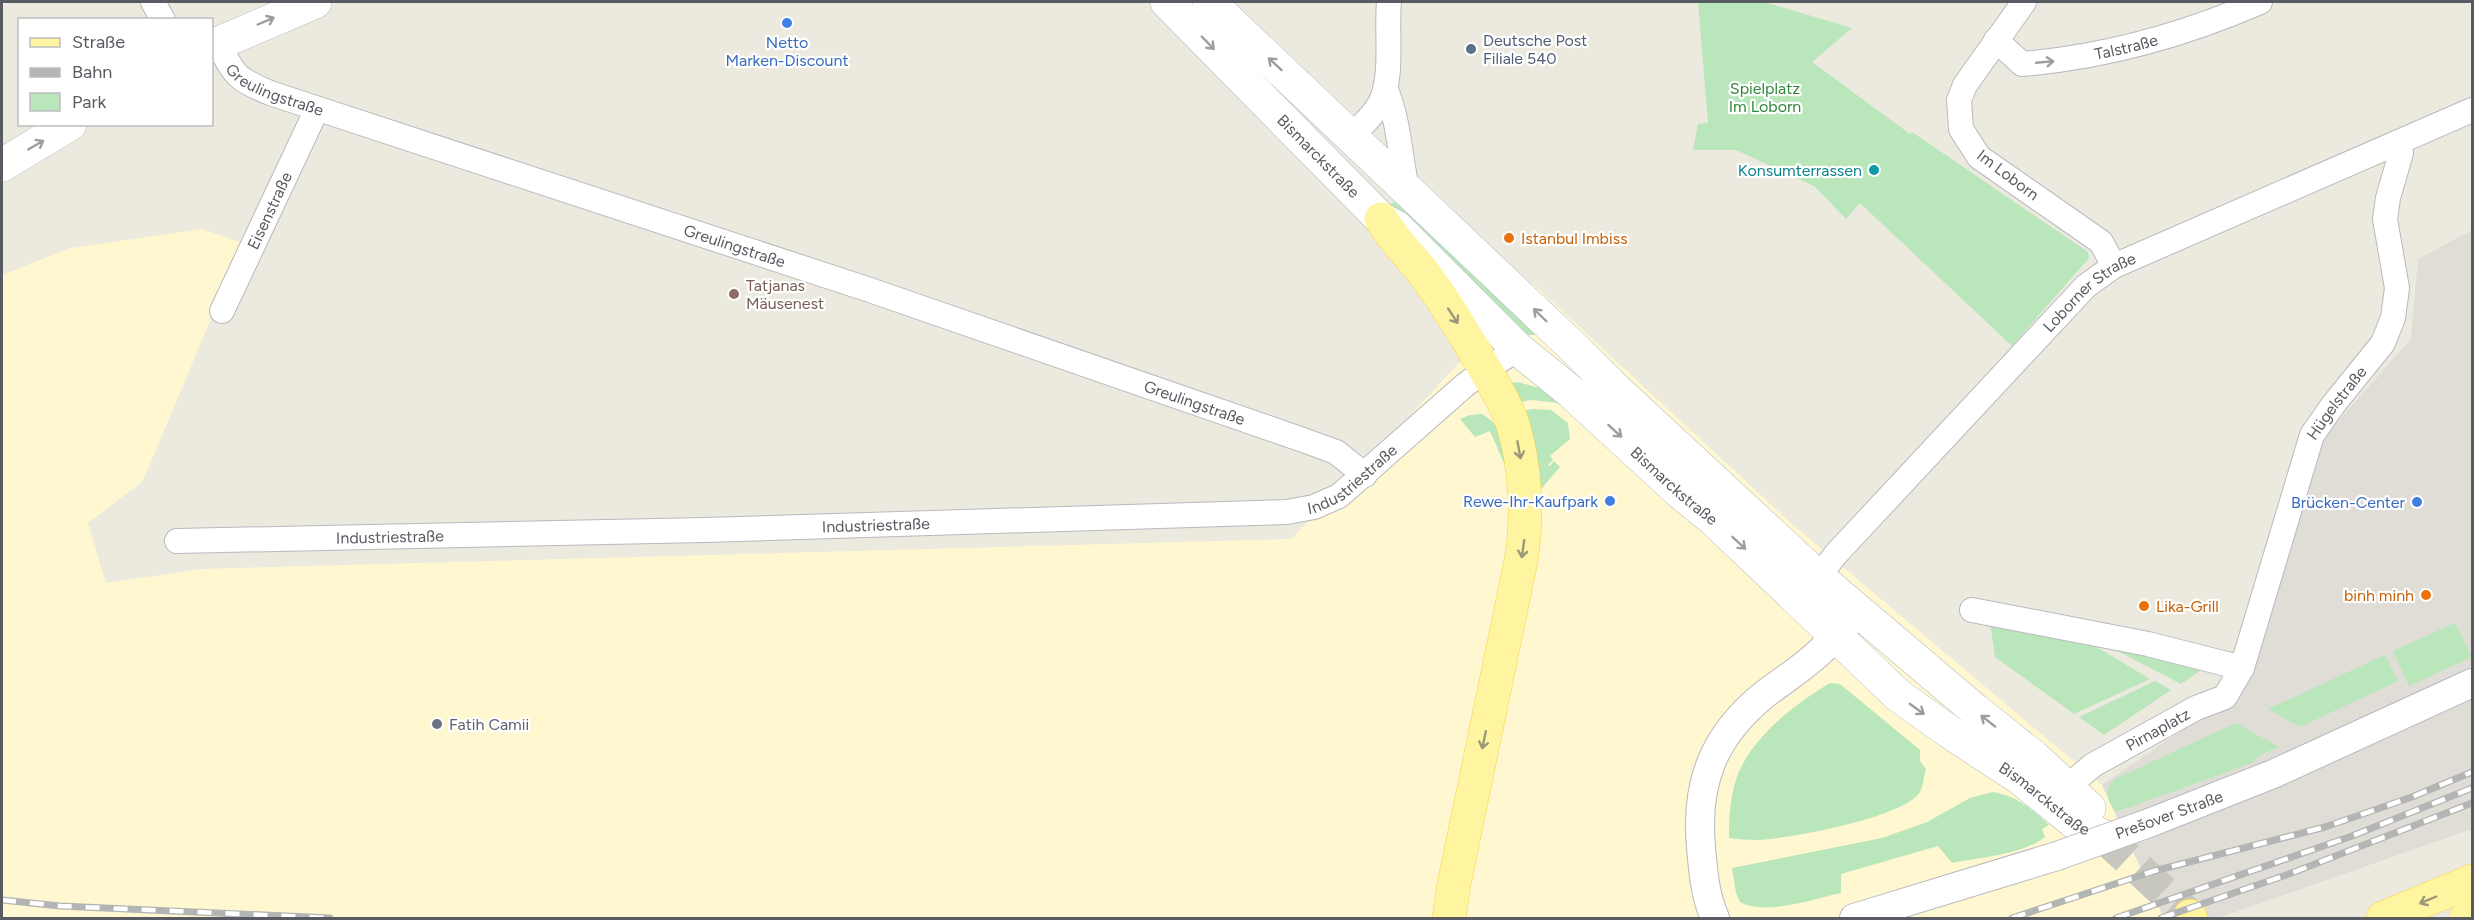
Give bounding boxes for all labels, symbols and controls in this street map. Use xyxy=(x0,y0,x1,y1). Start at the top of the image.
one-way arrow xyxy=(257,15,275,26)
marker: Netto Marken-Discount xyxy=(780,16,794,30)
legend xyxy=(18,18,213,126)
street label: Talstraße xyxy=(2093,30,2160,63)
text: Straße xyxy=(72,31,125,53)
place label: Deutsche Post Filiale 540 xyxy=(1483,31,1587,68)
place label: Netto Marken-Discount xyxy=(725,33,849,70)
one-way arrow xyxy=(1201,36,1215,51)
marker: Deutsche Post Filiale 540 xyxy=(1464,42,1478,56)
one-way arrow xyxy=(2034,56,2054,67)
one-way arrow xyxy=(1268,57,1283,71)
street label: Greulingstraße xyxy=(222,60,326,120)
text: Bahn xyxy=(72,61,112,83)
park label: Spielplatz Im Loborn xyxy=(1729,79,1801,116)
text: Park xyxy=(72,91,107,113)
street label: Bismarckstraße xyxy=(1273,110,1364,202)
one-way arrow xyxy=(27,138,44,150)
street label: Im Loborn xyxy=(1973,146,2043,204)
place label: Konsumterrassen xyxy=(1738,161,1862,180)
marker: Konsumterrassen xyxy=(1867,163,1881,177)
street label: Eisenstraße xyxy=(243,169,296,252)
street label: Greulingstraße xyxy=(681,220,788,271)
place label: Istanbul Imbiss xyxy=(1521,229,1628,248)
marker: Istanbul Imbiss xyxy=(1502,231,1516,245)
street label: Loborner Straße xyxy=(2039,248,2139,336)
place label: Tatjanas Mäusenest xyxy=(746,276,824,313)
marker: Tatjanas Mäusenest xyxy=(727,287,741,301)
one-way arrow xyxy=(1447,307,1459,324)
one-way arrow xyxy=(1532,307,1547,322)
street label: Hügelstraße xyxy=(2302,362,2370,443)
street label: Greulingstraße xyxy=(1142,376,1248,429)
one-way arrow xyxy=(1607,424,1622,438)
one-way arrow xyxy=(1514,439,1525,459)
street label: Industriestraße xyxy=(1306,440,1401,518)
street label: Bismarckstraße xyxy=(1627,442,1722,529)
place label: Rewe-Ihr-Kaufpark xyxy=(1463,492,1598,511)
place label: Brücken-Center xyxy=(2291,493,2406,512)
marker: Rewe-Ihr-Kaufpark xyxy=(1603,494,1617,508)
marker: Brücken-Center xyxy=(2410,495,2424,509)
street label: Industriestraße xyxy=(822,514,930,536)
street label: Industriestraße xyxy=(336,526,444,547)
one-way arrow xyxy=(1731,536,1746,550)
one-way arrow xyxy=(1517,538,1528,558)
place label: binh minh xyxy=(2344,586,2414,605)
marker: binh minh xyxy=(2419,588,2433,602)
place label: Lika-Grill xyxy=(2156,597,2219,616)
marker: Lika-Grill xyxy=(2137,599,2151,613)
one-way arrow xyxy=(1909,703,1925,715)
street label: Pirnaplatz xyxy=(2122,704,2193,755)
one-way arrow xyxy=(1980,714,1996,727)
place label: Fatih Camii xyxy=(449,715,529,734)
marker: Fatih Camii xyxy=(430,717,444,731)
one-way arrow xyxy=(1478,730,1489,749)
street label: Bismarckstraße xyxy=(1996,758,2093,839)
street label: Prešover Straße xyxy=(2112,787,2226,843)
one-way arrow xyxy=(2419,895,2438,906)

